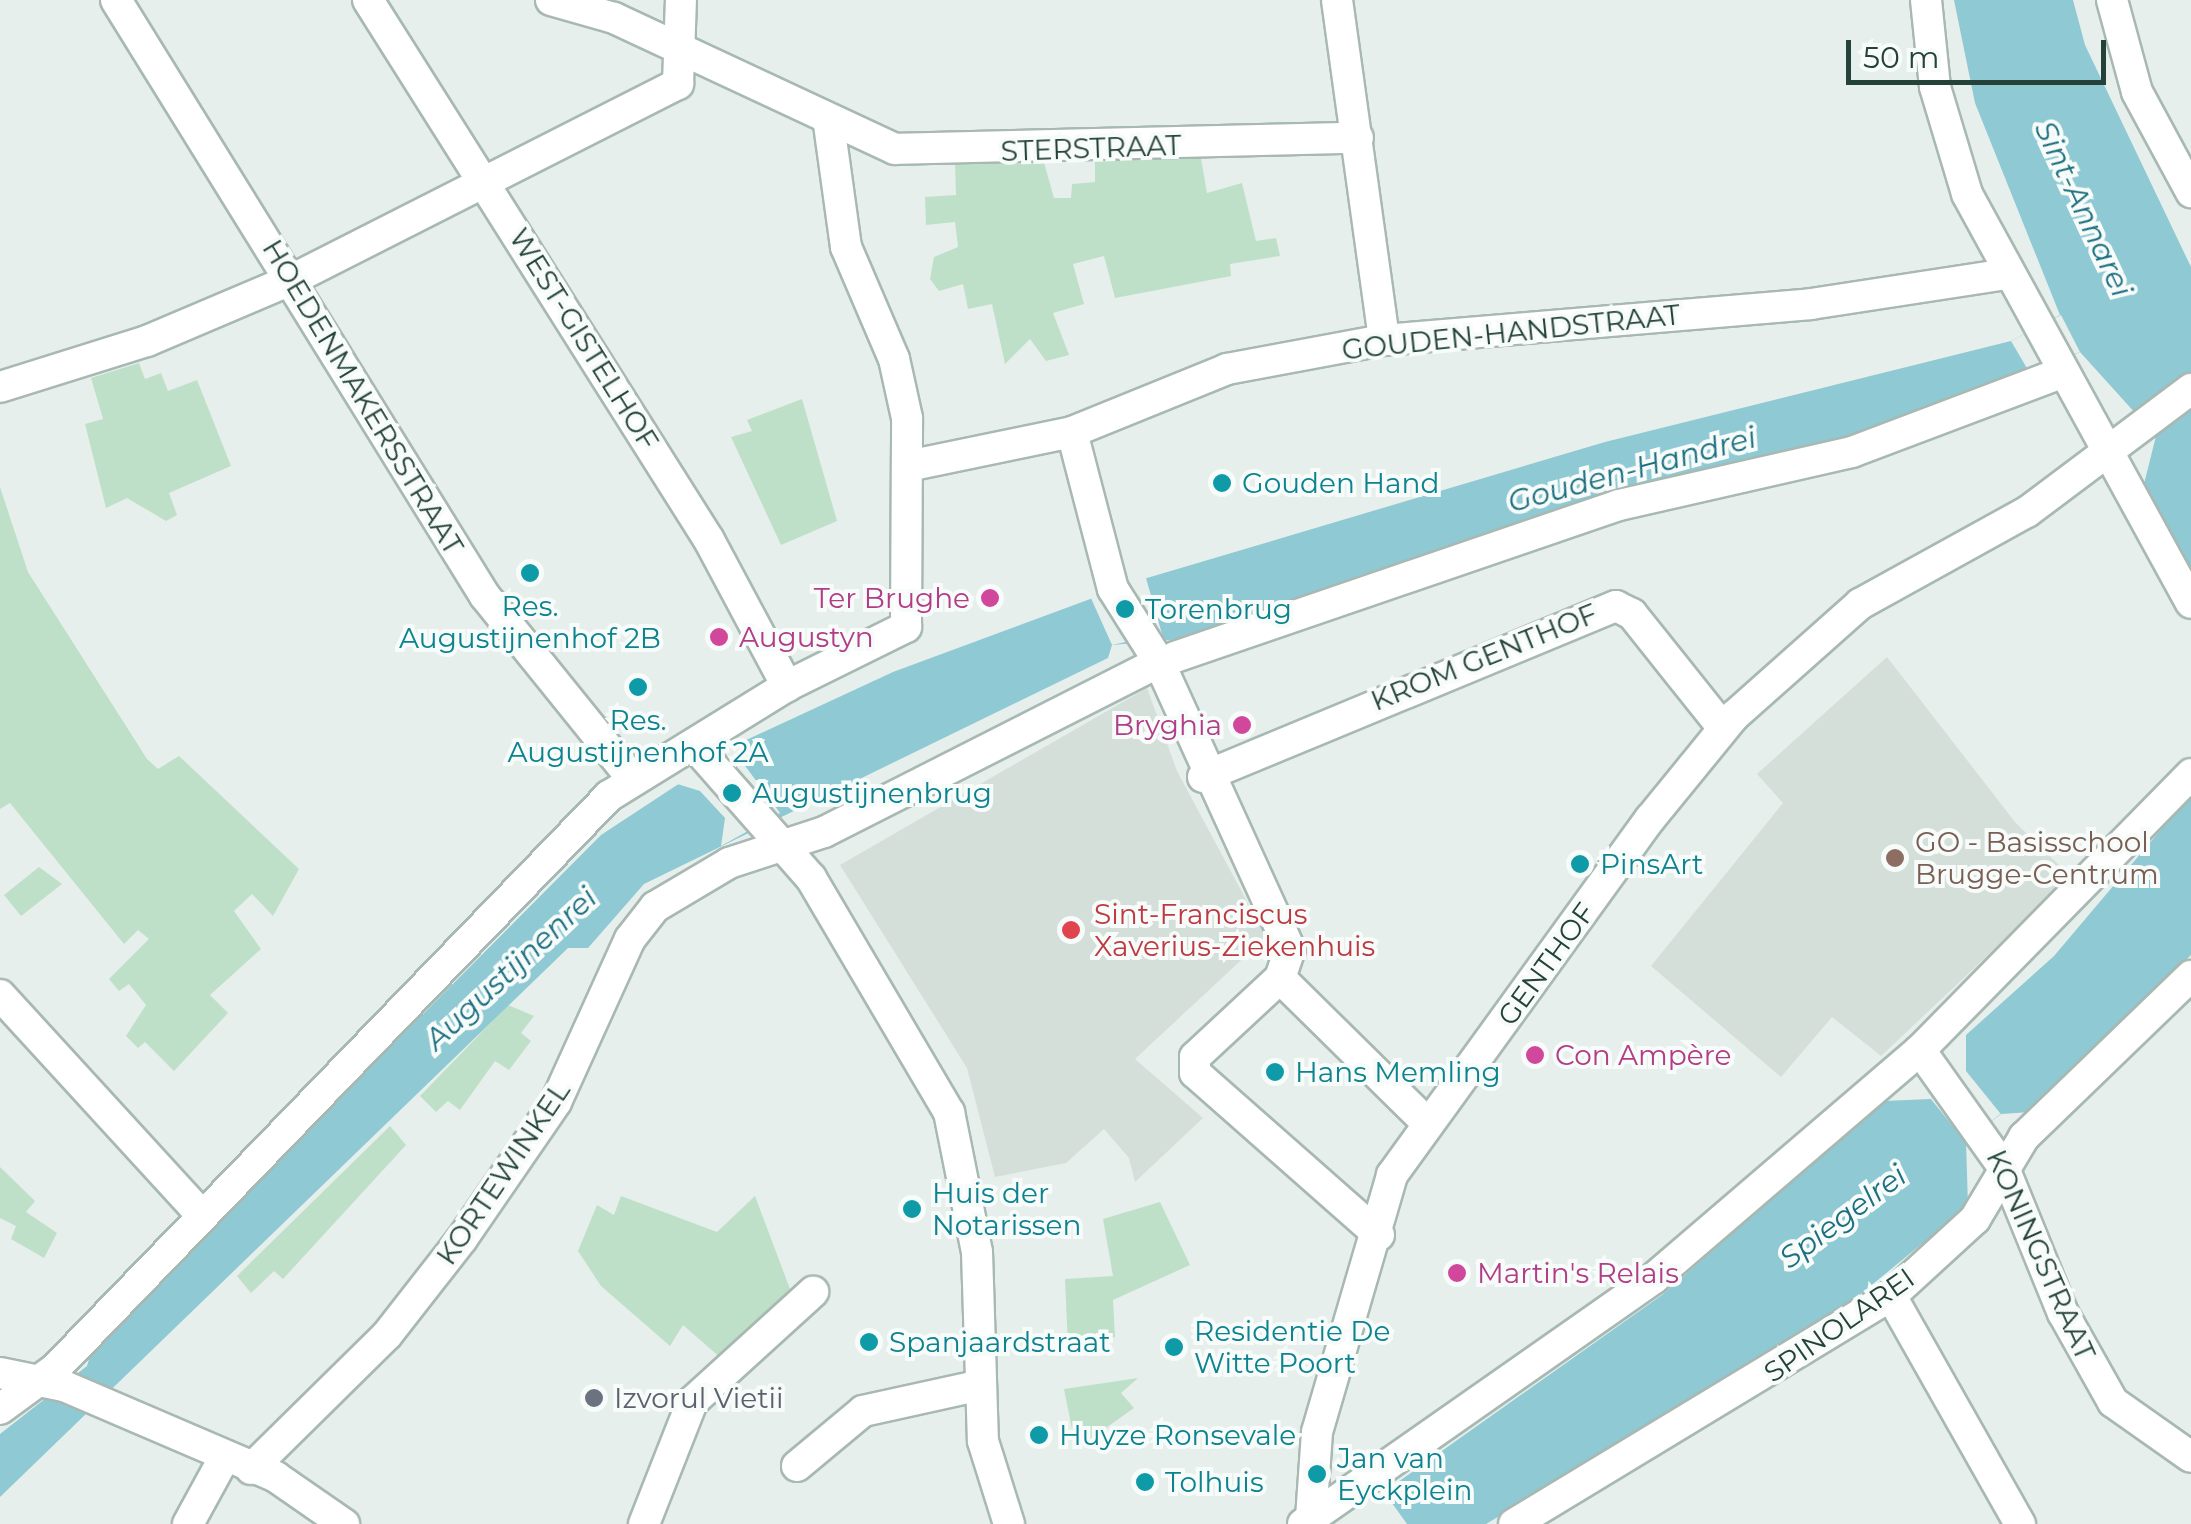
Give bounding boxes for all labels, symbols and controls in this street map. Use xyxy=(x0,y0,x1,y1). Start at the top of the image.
scale bar xyxy=(1851,20,2111,82)
text: 50 m xyxy=(1863,39,1940,76)
water label: Sint-Annarei xyxy=(2027,115,2139,303)
street label: STERSTRAAT xyxy=(1000,128,1182,168)
street label: WEST-GISTELHOF xyxy=(502,222,666,456)
street label: HOEDENMAKERSSTRAAT xyxy=(256,234,470,560)
street label: GOUDEN-HANDSTRAAT xyxy=(1340,298,1682,366)
water label: Gouden-Handrei xyxy=(1504,420,1760,520)
place label: Gouden Hand xyxy=(1242,466,1439,500)
marker: Gouden Hand xyxy=(1211,472,1233,494)
marker: Res. Augustijnenhof 2B xyxy=(519,562,541,584)
place label: Ter Brughe xyxy=(814,581,970,615)
marker: Ter Brughe xyxy=(979,587,1001,609)
place label: Res. Augustijnenhof 2B xyxy=(399,589,661,655)
place label: Torenbrug xyxy=(1145,592,1292,626)
street label: KROM GENTHOF xyxy=(1366,596,1602,718)
marker: Torenbrug xyxy=(1114,598,1136,620)
place label: Augustyn xyxy=(739,620,874,654)
marker: Augustyn xyxy=(708,626,730,648)
marker: Res. Augustijnenhof 2A xyxy=(627,676,649,698)
place label: Res. Augustijnenhof 2A xyxy=(508,703,768,769)
place label: Bryghia xyxy=(1113,708,1222,742)
marker: Bryghia xyxy=(1231,714,1253,736)
place label: Augustijnenbrug xyxy=(752,776,992,810)
marker: Augustijnenbrug xyxy=(721,782,743,804)
place label: GO - Basisschool Brugge-Centrum xyxy=(1915,825,2159,891)
place label: PinsArt xyxy=(1600,847,1703,881)
marker: GO - Basisschool Brugge-Centrum xyxy=(1884,847,1906,869)
marker: PinsArt xyxy=(1569,853,1591,875)
water label: Augustijnenrei xyxy=(418,880,604,1058)
street label: GENTHOF xyxy=(1490,896,1602,1032)
place label: Sint-Franciscus Xaverius-Ziekenhuis xyxy=(1094,897,1375,963)
marker: Sint-Franciscus Xaverius-Ziekenhuis xyxy=(1058,917,1084,943)
place label: Con Ampère xyxy=(1555,1038,1731,1072)
marker: Con Ampère xyxy=(1524,1044,1546,1066)
place label: Hans Memling xyxy=(1295,1055,1501,1089)
marker: Hans Memling xyxy=(1264,1061,1286,1083)
street label: KORTEWINKEL xyxy=(429,1075,577,1271)
street label: KONINGSTRAAT xyxy=(1980,1145,2102,1365)
water label: Spiegelrei xyxy=(1772,1158,1914,1276)
place label: Huis der Notarissen xyxy=(932,1176,1081,1242)
marker: Huis der Notarissen xyxy=(901,1198,923,1220)
place label: Martin's Relais xyxy=(1477,1256,1679,1290)
street label: SPINOLAREI xyxy=(1757,1261,1921,1389)
marker: Martin's Relais xyxy=(1446,1262,1468,1284)
place label: Residentie De Witte Poort xyxy=(1194,1314,1390,1380)
place label: Spanjaardstraat xyxy=(889,1325,1111,1359)
marker: Spanjaardstraat xyxy=(858,1331,880,1353)
marker: Residentie De Witte Poort xyxy=(1163,1336,1185,1358)
place label: Izvorul Vietii xyxy=(614,1381,784,1415)
marker: Izvorul Vietii xyxy=(583,1387,605,1409)
place label: Huyze Ronsevale xyxy=(1059,1418,1296,1452)
marker: Huyze Ronsevale xyxy=(1028,1424,1050,1446)
place label: Jan van Eyckplein xyxy=(1337,1441,1472,1507)
marker: Jan van Eyckplein xyxy=(1306,1463,1328,1485)
place label: Tolhuis xyxy=(1165,1465,1264,1499)
marker: Tolhuis xyxy=(1134,1471,1156,1493)

